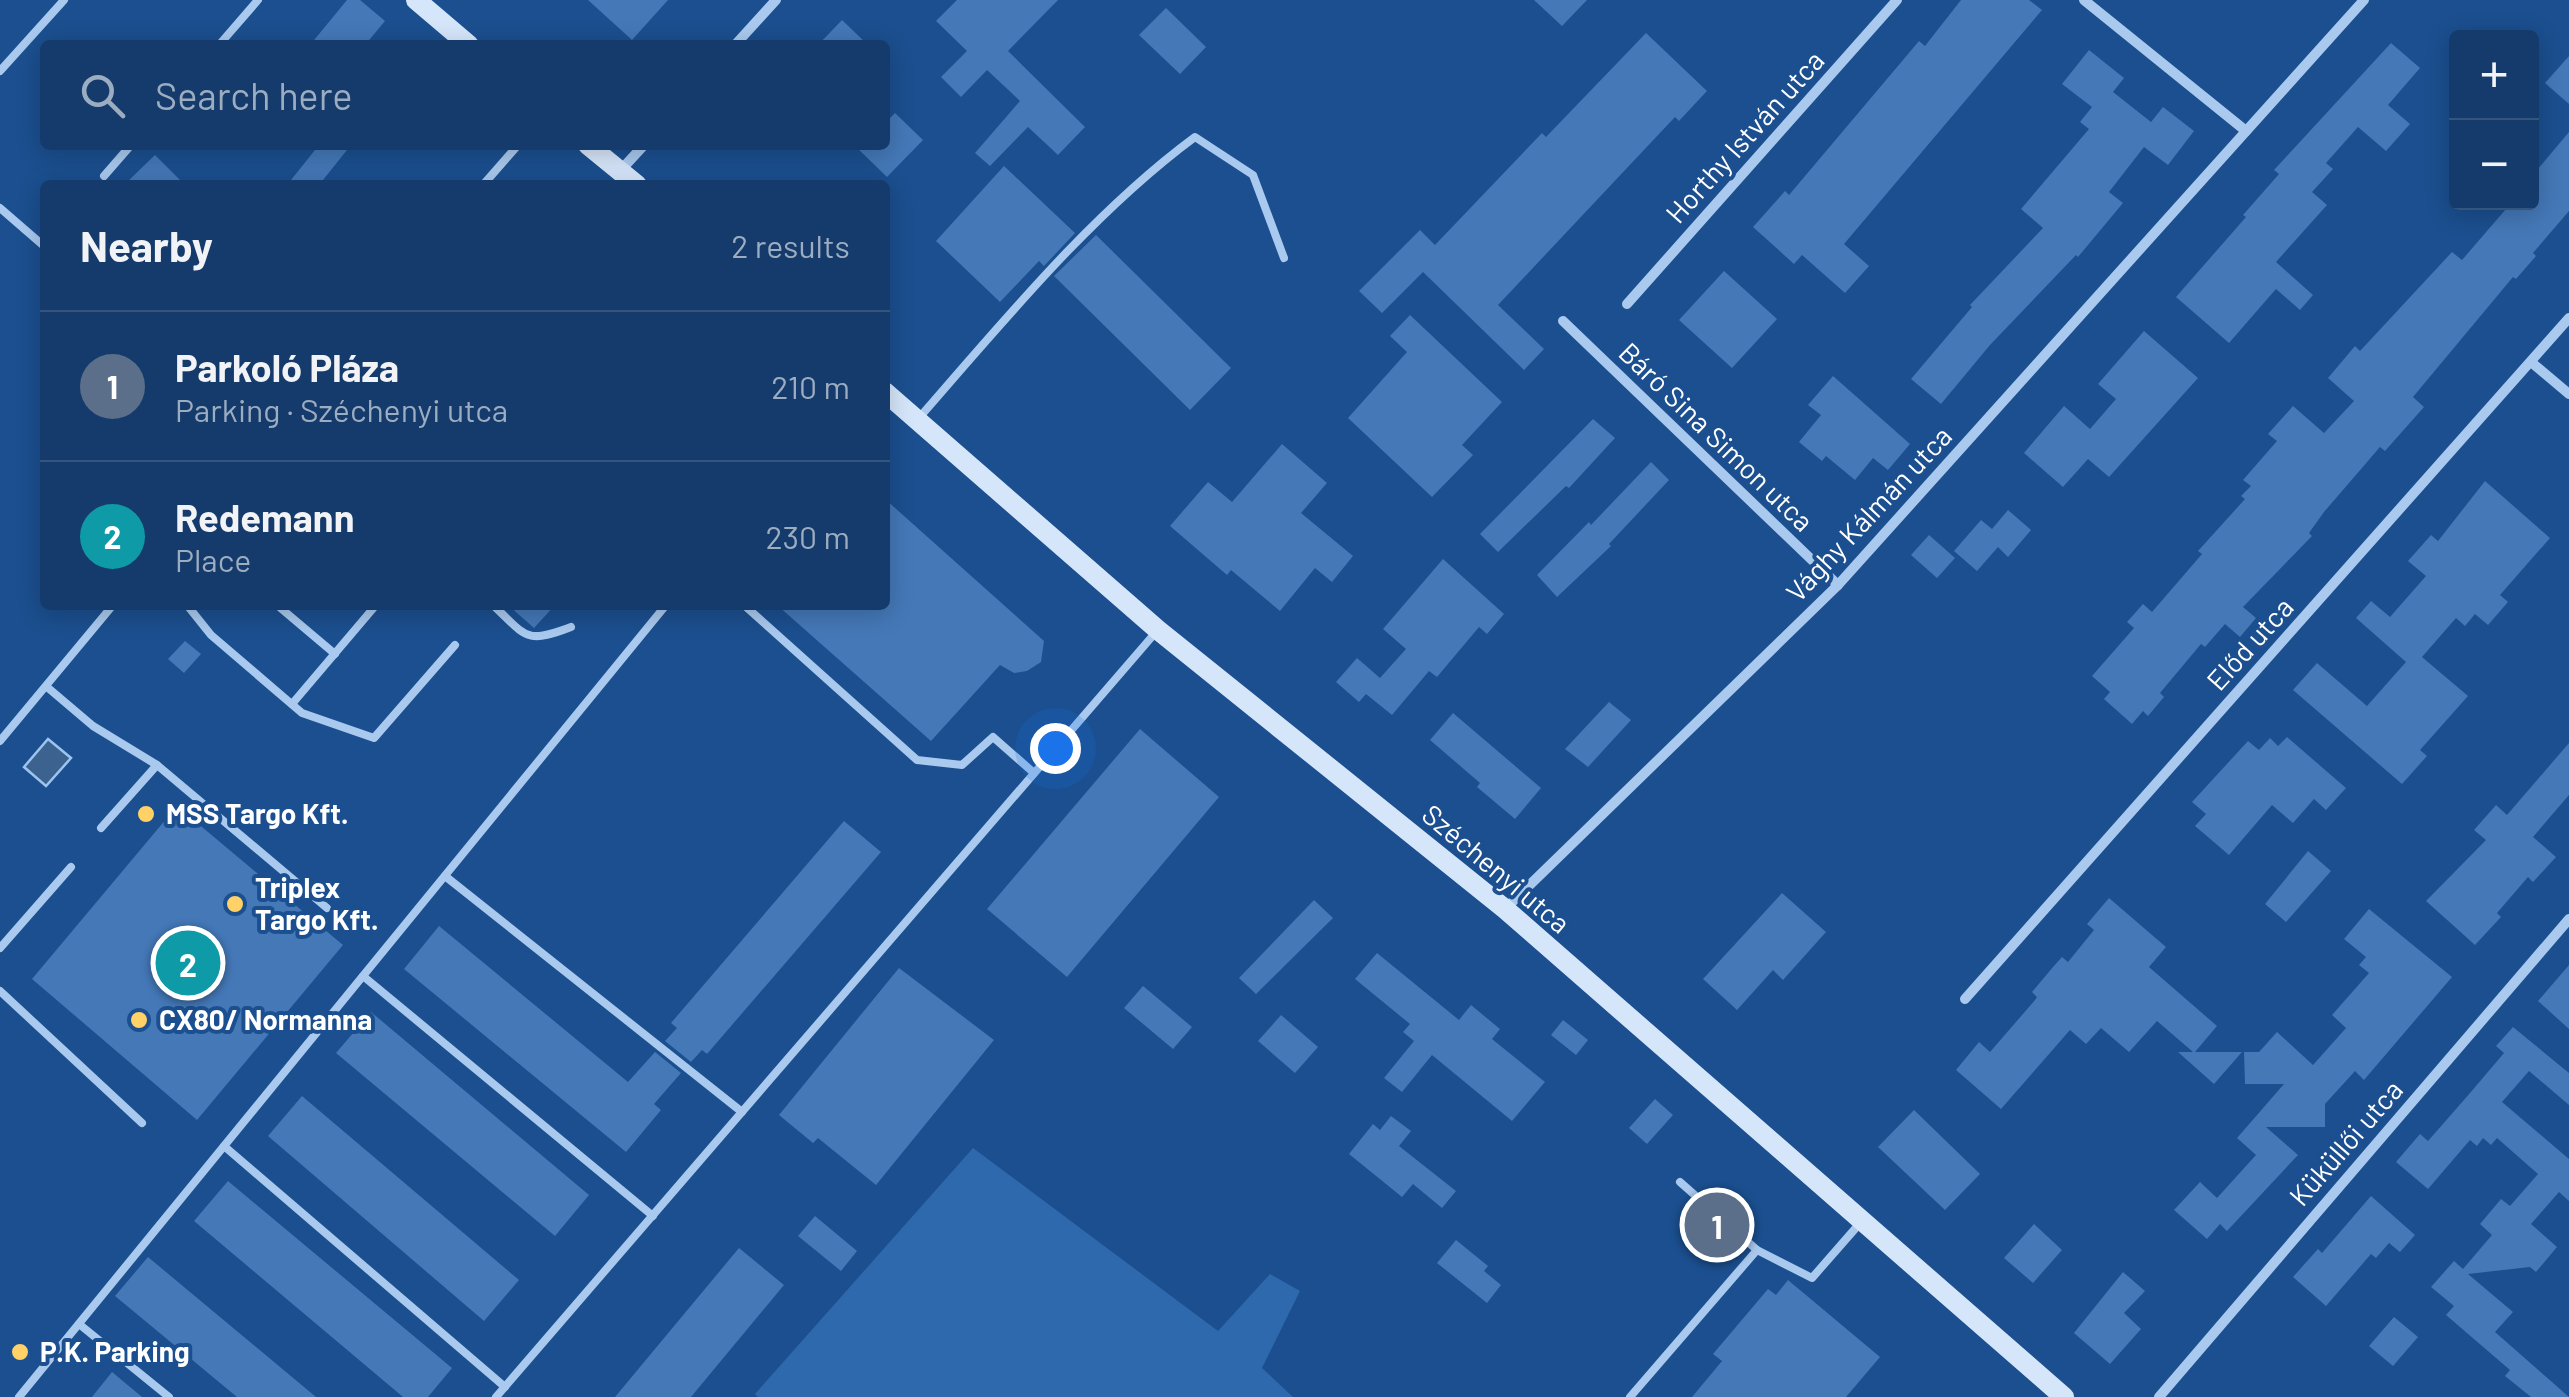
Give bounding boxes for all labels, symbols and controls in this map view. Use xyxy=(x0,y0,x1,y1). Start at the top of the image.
map controls xyxy=(2449,30,2539,210)
button: + xyxy=(2449,30,2539,120)
search box xyxy=(40,40,890,150)
street label: Horthy István utca xyxy=(1658,43,1831,230)
icon: search xyxy=(75,68,130,123)
text: Search here xyxy=(155,72,353,118)
button: − xyxy=(2449,120,2539,210)
text: Nearby xyxy=(80,220,213,270)
text: 2 results xyxy=(731,226,850,264)
street label: Báró Sina Simon utca xyxy=(1612,335,1821,538)
text: Parkoló Pláza xyxy=(175,344,399,390)
text: 1 xyxy=(107,367,118,405)
text: 210 m xyxy=(771,367,850,405)
text: Parking · Széchenyi utca xyxy=(175,390,508,428)
street label: Vághy Kálmán utca xyxy=(1778,419,1958,608)
text: Redemann xyxy=(175,494,354,540)
text: 2 xyxy=(104,517,121,555)
text: 230 m xyxy=(766,517,850,555)
text: Place xyxy=(175,540,251,578)
street label: Előd utca xyxy=(2199,590,2300,697)
your location xyxy=(1030,723,1081,774)
place label: MSS Targo Kft. xyxy=(166,796,349,830)
street label: Széchenyi utca xyxy=(1416,797,1577,940)
marker: MSS Targo Kft. xyxy=(135,803,157,825)
place label: Triplex Targo Kft. xyxy=(255,870,379,936)
marker: Triplex Targo Kft. xyxy=(224,893,246,915)
pin: 2 xyxy=(156,926,220,1000)
place label: CX80/ Normanna xyxy=(159,1002,372,1036)
marker: CX80/ Normanna xyxy=(128,1009,150,1031)
street label: Küküllői utca xyxy=(2281,1072,2409,1212)
pin: 1 xyxy=(1684,1188,1750,1262)
place label: P.K. Parking xyxy=(40,1334,190,1368)
marker: P.K. Parking xyxy=(9,1341,31,1363)

